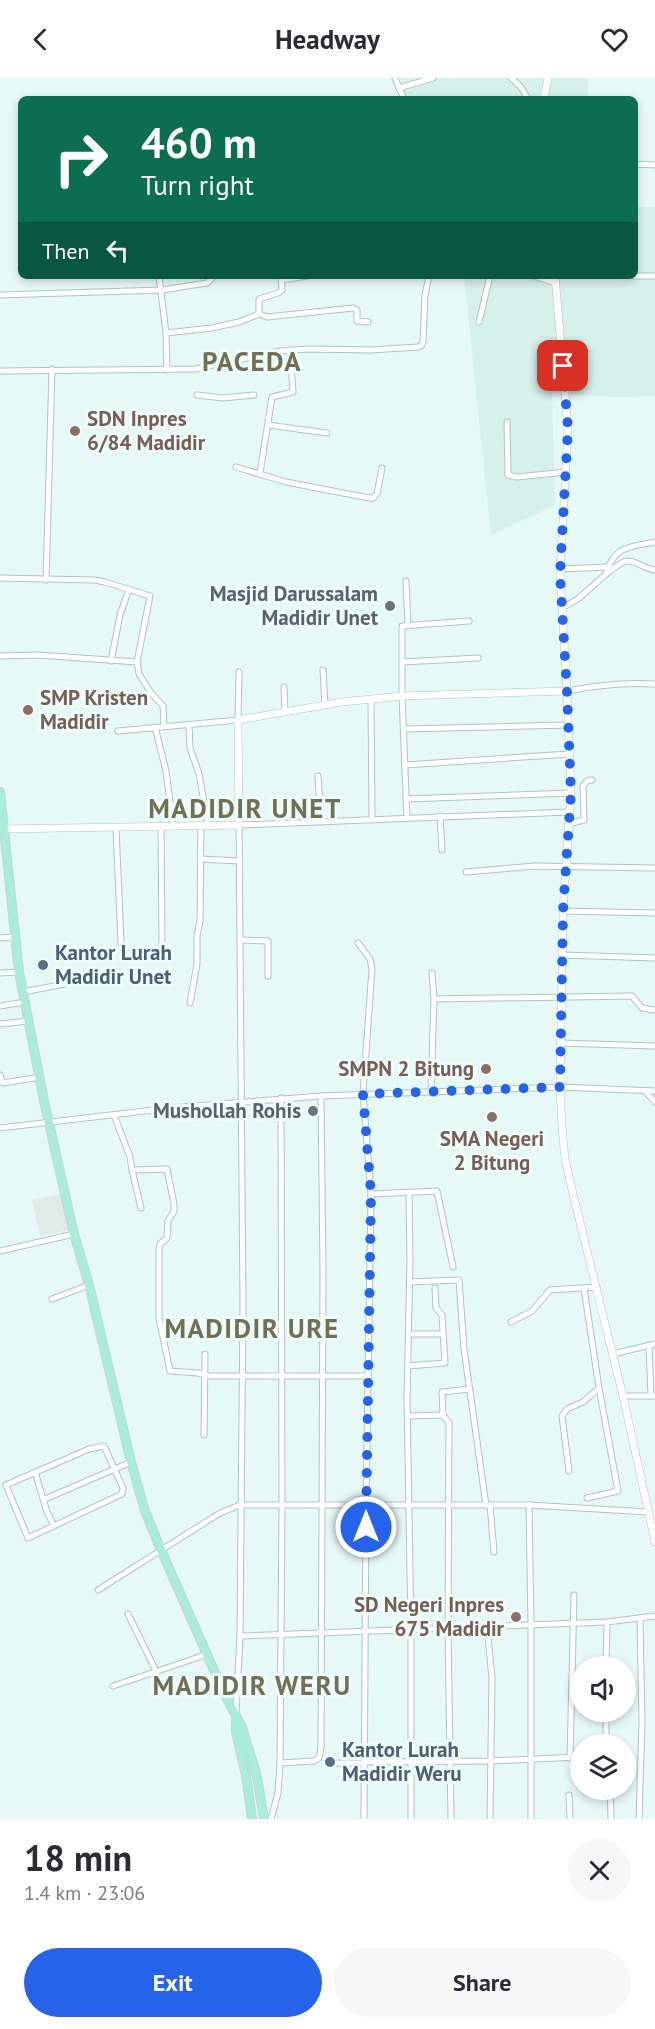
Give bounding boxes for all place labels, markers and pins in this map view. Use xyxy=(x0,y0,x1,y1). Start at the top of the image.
pin xyxy=(537,340,588,391)
place label: SDN Inpres 6/84 Madidir xyxy=(87,405,206,456)
marker: SDN Inpres 6/84 Madidir xyxy=(68,424,82,438)
place label: Masjid Darussalam Madidir Unet xyxy=(210,580,379,631)
marker: Masjid Darussalam Madidir Unet xyxy=(383,599,397,613)
place label: SMP Kristen Madidir xyxy=(40,684,148,735)
marker: SMP Kristen Madidir xyxy=(21,703,35,717)
place label: Kantor Lurah Madidir Unet xyxy=(55,939,172,990)
marker: Kantor Lurah Madidir Unet xyxy=(36,958,50,972)
place label: SMPN 2 Bitung xyxy=(338,1055,474,1082)
marker: SMPN 2 Bitung xyxy=(479,1062,493,1076)
place label: Mushollah Rohis xyxy=(153,1097,301,1124)
marker: Mushollah Rohis xyxy=(306,1104,320,1118)
marker: SMA Negeri 2 Bitung xyxy=(485,1110,499,1124)
place label: SMA Negeri 2 Bitung xyxy=(440,1125,544,1176)
place label: SD Negeri Inpres 675 Madidir xyxy=(354,1591,505,1642)
marker: SD Negeri Inpres 675 Madidir xyxy=(509,1610,523,1624)
place label: Kantor Lurah Madidir Weru xyxy=(342,1736,462,1787)
marker: Kantor Lurah Madidir Weru xyxy=(323,1755,337,1769)

